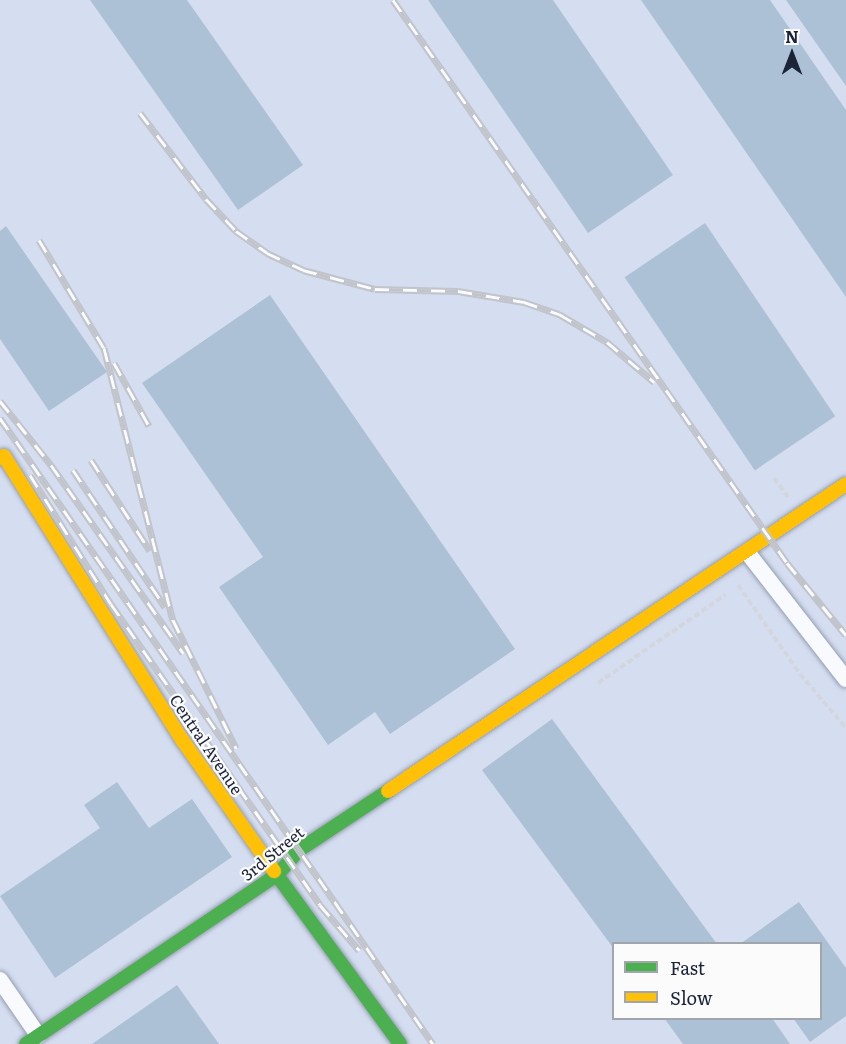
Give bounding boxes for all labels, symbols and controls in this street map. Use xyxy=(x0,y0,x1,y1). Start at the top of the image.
north arrow xyxy=(762,24,822,84)
text: N xyxy=(785,24,799,48)
street label: Central Avenue xyxy=(166,690,248,798)
street label: 3rd Street xyxy=(237,822,307,884)
legend xyxy=(612,942,822,1020)
text: Fast xyxy=(670,954,705,981)
text: Slow xyxy=(670,984,712,1011)

